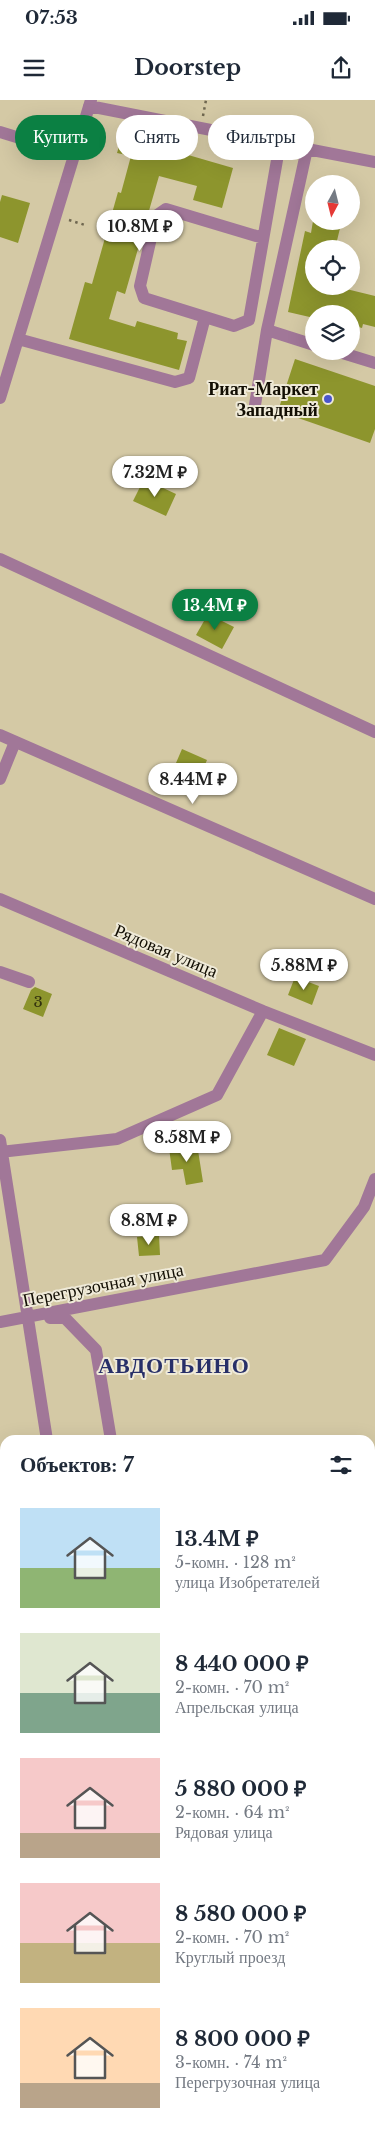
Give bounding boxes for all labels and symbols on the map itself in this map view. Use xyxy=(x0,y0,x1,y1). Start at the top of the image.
north arrow xyxy=(305,175,360,230)
pin: 10.8M ₽ xyxy=(94,210,186,252)
place label: Риат-Маркет Западный xyxy=(208,378,318,421)
marker: Риат-Маркет Западный xyxy=(322,393,334,405)
pin: 7.32M ₽ xyxy=(109,456,201,498)
pin: 13.4M ₽ xyxy=(169,588,261,631)
pin: 8.44M ₽ xyxy=(147,762,239,805)
street label: Рядовая улица xyxy=(111,919,221,983)
pin: 5.88M ₽ xyxy=(258,948,350,991)
house number: 3 xyxy=(33,992,43,1011)
pin: 8.58M ₽ xyxy=(141,1120,233,1163)
pin: 8.8M ₽ xyxy=(108,1204,190,1246)
street label: Перегрузочная улица xyxy=(21,1259,185,1311)
district label: АВДОТЬИНО xyxy=(98,1352,250,1379)

